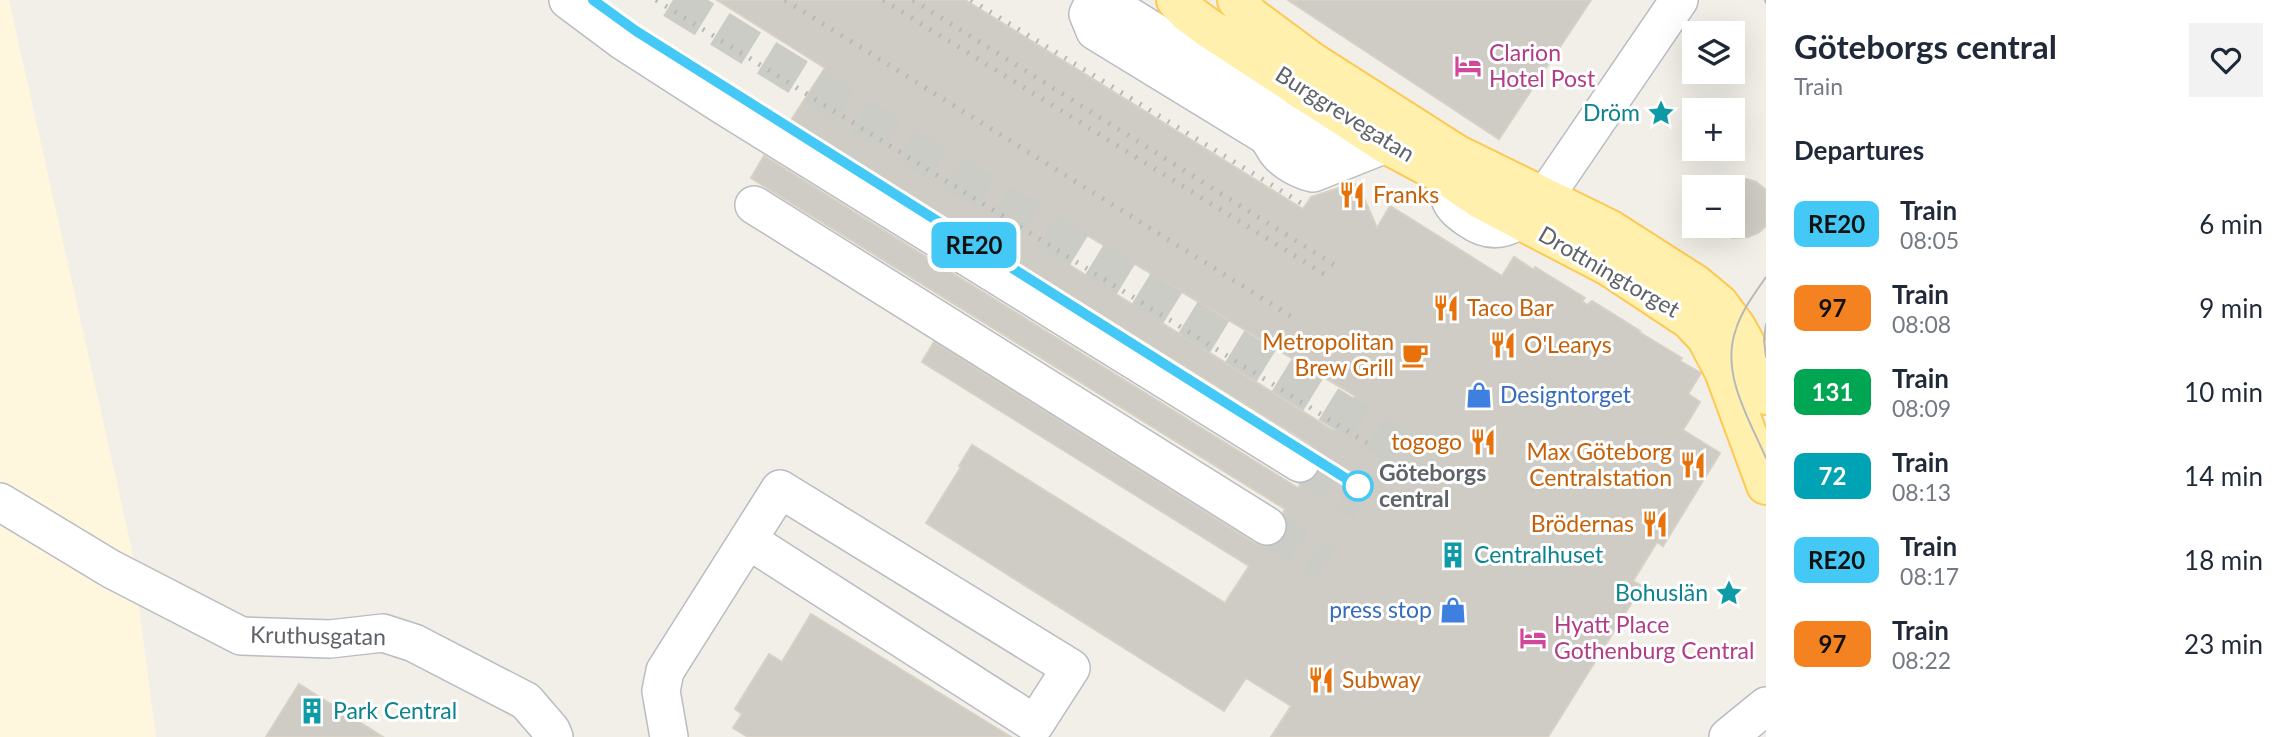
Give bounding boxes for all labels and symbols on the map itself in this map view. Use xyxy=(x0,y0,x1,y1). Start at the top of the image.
place label: Clarion Hotel Post xyxy=(1489,38,1596,92)
hotel icon: Clarion Hotel Post xyxy=(1453,51,1483,81)
street label: Burggrevegatan xyxy=(1271,59,1420,167)
place label: Dröm xyxy=(1583,98,1640,126)
place icon: Dröm xyxy=(1646,98,1676,128)
restaurant icon: Franks xyxy=(1337,180,1367,210)
place label: Franks xyxy=(1373,180,1439,208)
street label: Drottningtorget xyxy=(1534,219,1686,323)
line badge: RE20 xyxy=(925,222,1023,268)
restaurant icon: Taco Bar xyxy=(1431,293,1461,323)
place label: Taco Bar xyxy=(1467,293,1554,321)
place label: Metropolitan Brew Grill xyxy=(1262,327,1394,381)
restaurant icon: O'Learys xyxy=(1488,330,1518,360)
place label: O'Learys xyxy=(1524,330,1612,358)
cafe icon: Metropolitan Brew Grill xyxy=(1400,340,1430,370)
shop icon: Designtorget xyxy=(1464,380,1494,410)
place label: Designtorget xyxy=(1500,380,1632,408)
place label: togogo xyxy=(1391,427,1462,455)
restaurant icon: togogo xyxy=(1468,427,1498,457)
place label: Max Göteborg Centralstation xyxy=(1526,437,1672,491)
restaurant icon: Max Göteborg Centralstation xyxy=(1678,450,1708,480)
place label: Göteborgs central xyxy=(1379,458,1486,512)
marker: Göteborgs central xyxy=(1343,471,1373,501)
place label: Brödernas xyxy=(1531,509,1634,537)
restaurant icon: Brödernas xyxy=(1640,509,1670,539)
building icon: Centralhuset xyxy=(1438,540,1468,570)
place label: Centralhuset xyxy=(1474,540,1604,568)
place label: Bohuslän xyxy=(1615,578,1708,606)
place icon: Bohuslän xyxy=(1714,578,1744,608)
place label: press stop xyxy=(1329,595,1432,623)
shop icon: press stop xyxy=(1438,595,1468,625)
place label: Hyatt Place Gothenburg Central xyxy=(1554,610,1754,664)
street label: Kruthusgatan xyxy=(250,620,386,650)
hotel icon: Hyatt Place Gothenburg Central xyxy=(1518,623,1548,653)
restaurant icon: Subway xyxy=(1306,665,1336,695)
place label: Subway xyxy=(1342,665,1421,693)
building icon: Park Central xyxy=(297,696,327,726)
place label: Park Central xyxy=(333,696,457,724)

